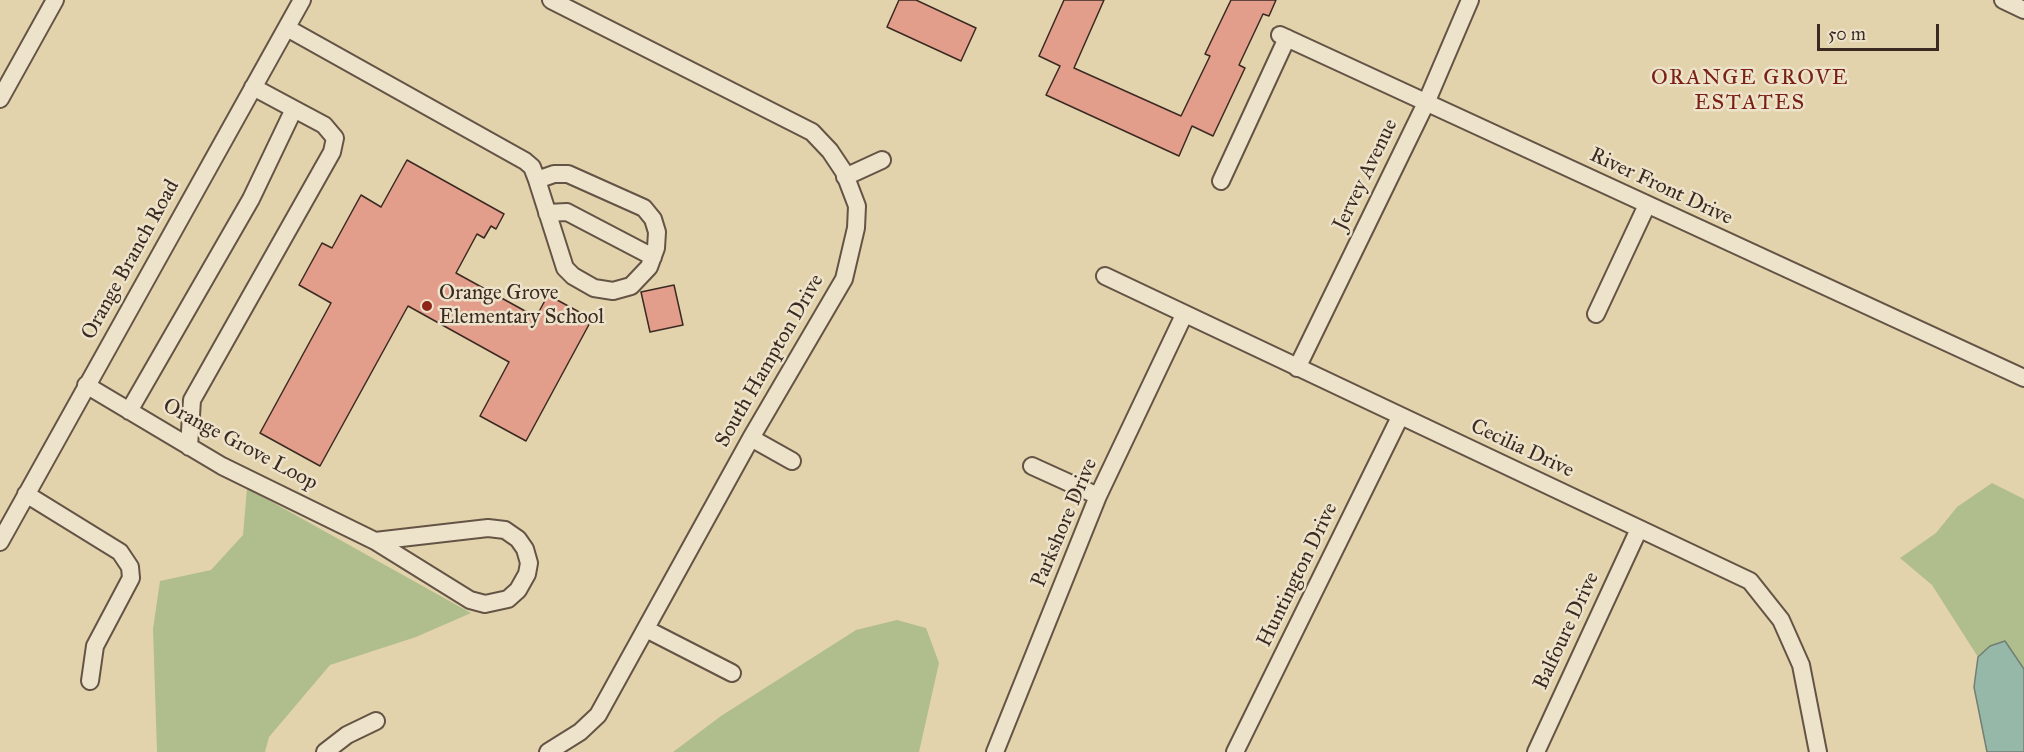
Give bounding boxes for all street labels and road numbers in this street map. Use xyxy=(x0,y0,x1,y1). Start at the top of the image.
street label: Jervey Avenue xyxy=(1328,115,1404,235)
street label: River Front Drive xyxy=(1586,143,1736,231)
street label: Orange Branch Road xyxy=(77,176,185,344)
street label: South Hampton Drive xyxy=(710,270,830,452)
street label: Orange Grove Loop xyxy=(158,394,322,496)
street label: Cecilia Drive xyxy=(1466,414,1578,484)
street label: Parkshore Drive xyxy=(1027,455,1103,591)
street label: Huntington Drive xyxy=(1252,499,1344,651)
street label: Balfoure Drive xyxy=(1529,568,1605,694)

